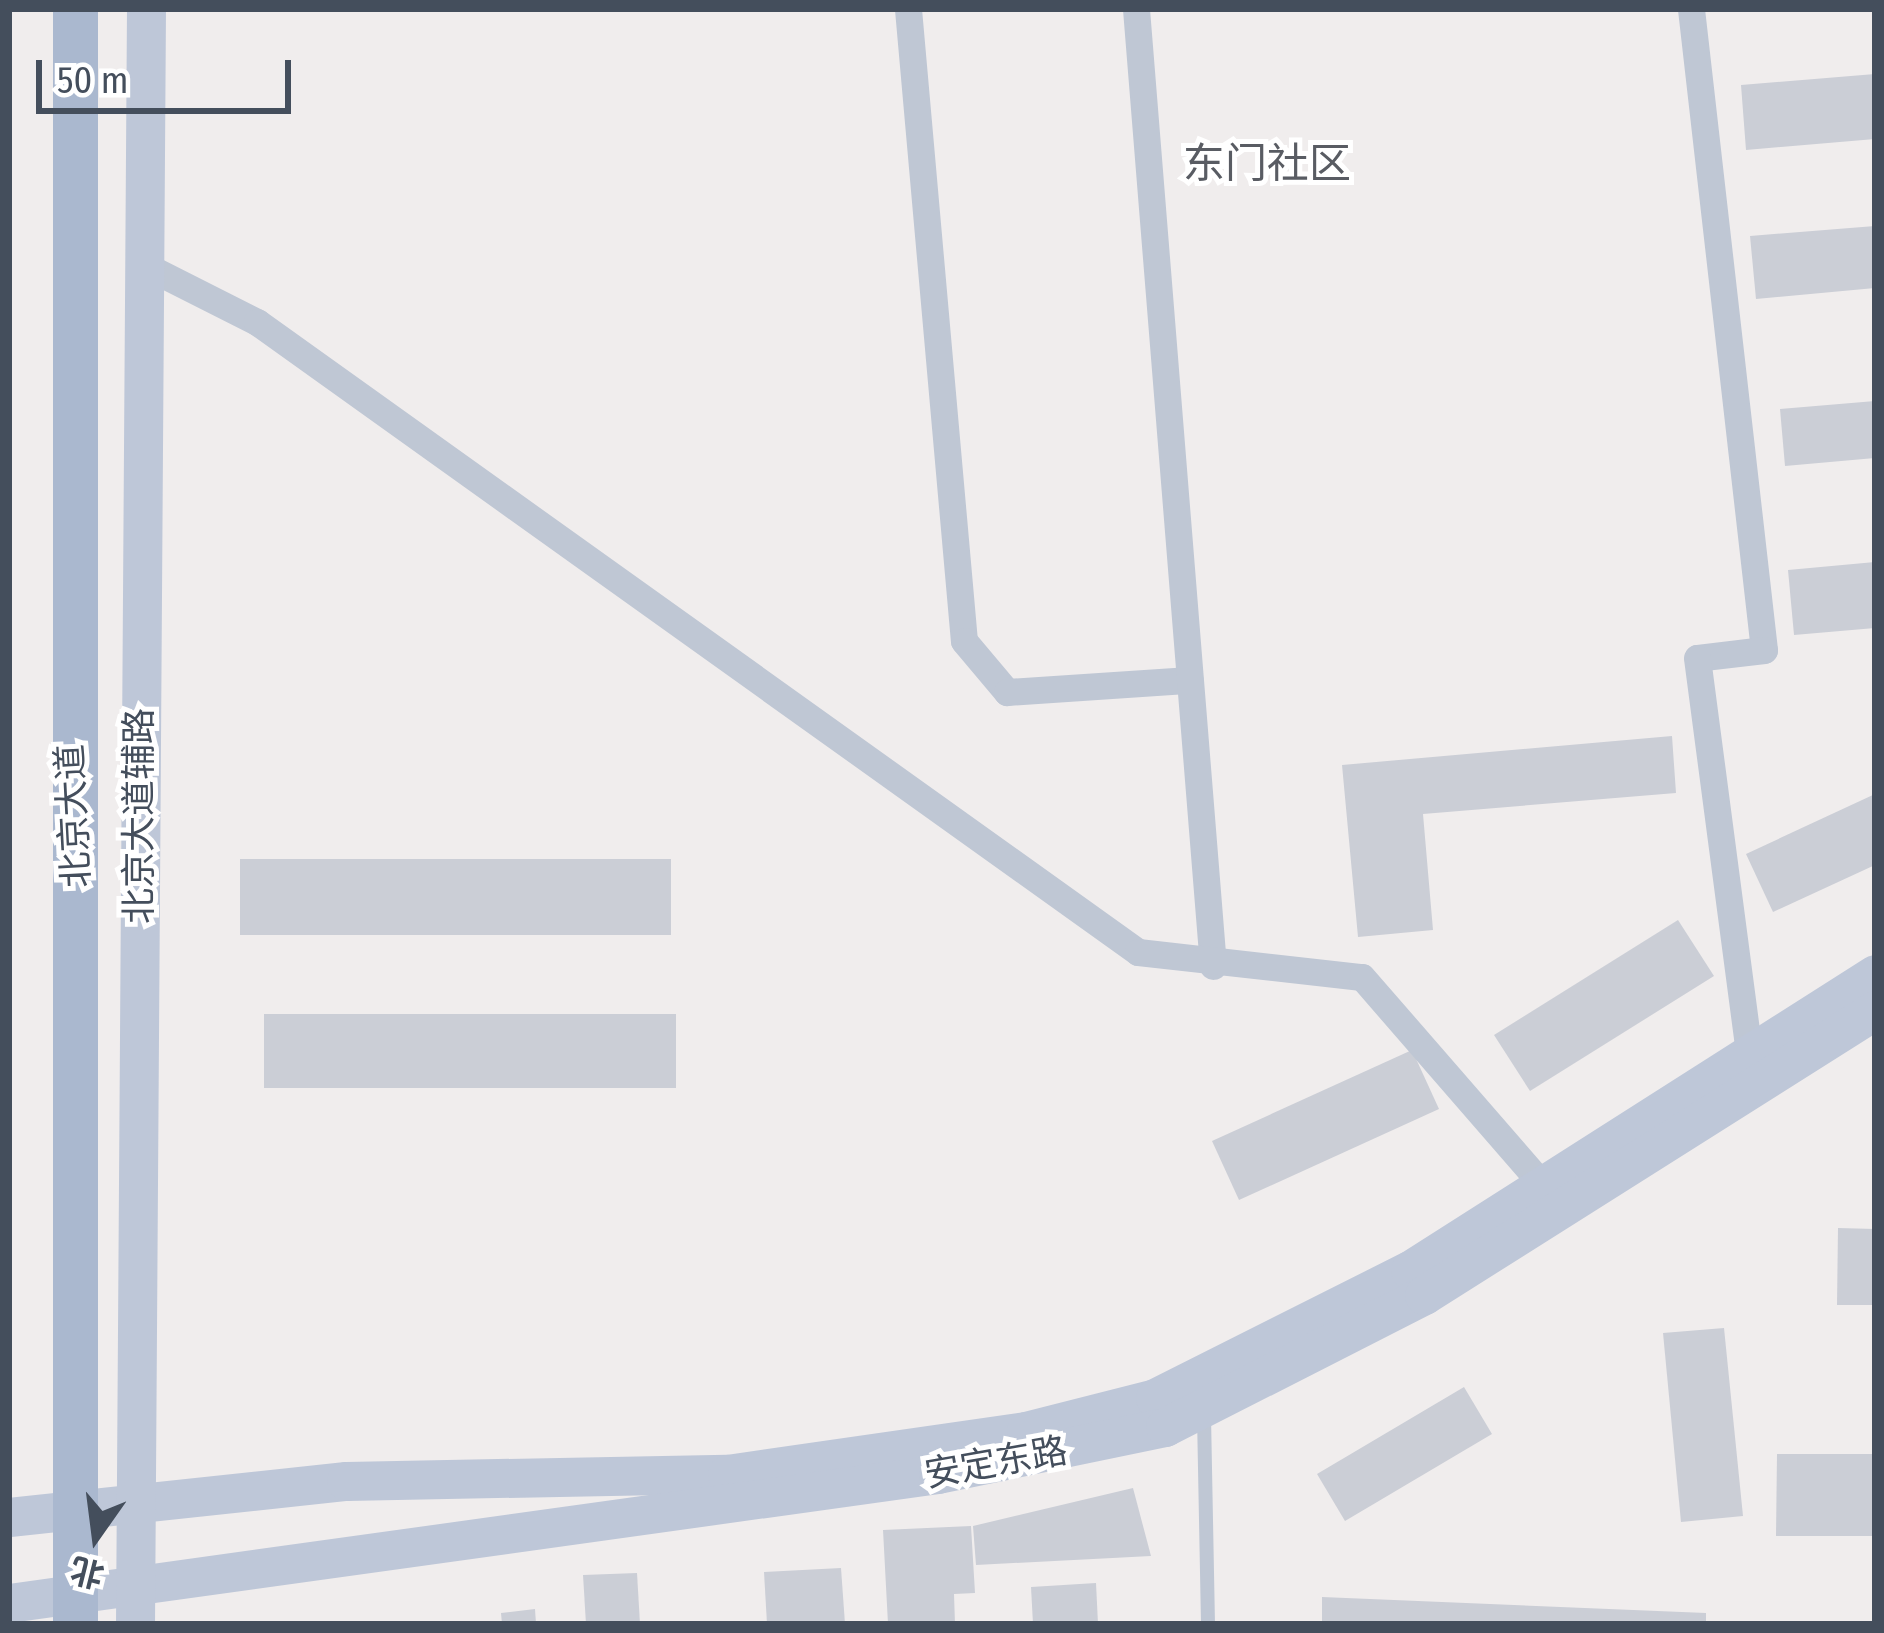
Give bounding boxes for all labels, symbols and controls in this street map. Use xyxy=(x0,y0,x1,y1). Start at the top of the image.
scale bar xyxy=(42,36,297,110)
text: 50 m xyxy=(57,59,128,103)
district label: 东门社区 xyxy=(1183,139,1351,189)
street label: 北京大道辅路 xyxy=(118,708,162,924)
street label: 北京大道 xyxy=(49,743,99,889)
street label: 安定东路 xyxy=(921,1429,1071,1497)
north arrow xyxy=(36,1477,156,1597)
text: 北 xyxy=(66,1549,108,1595)

